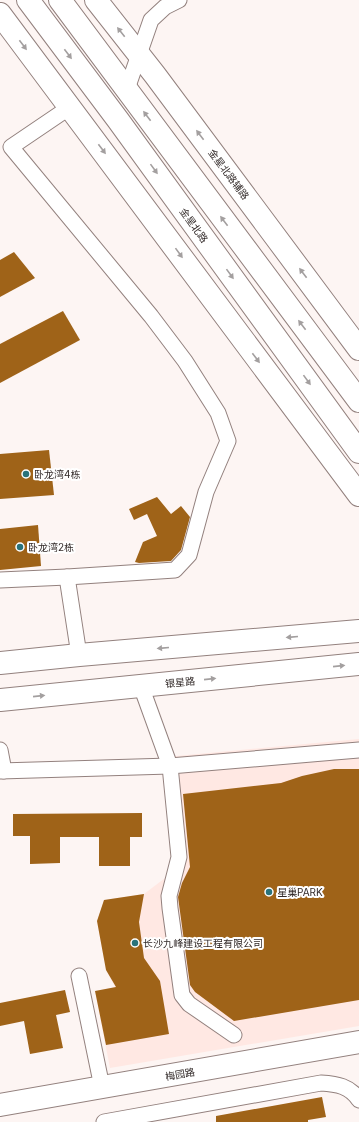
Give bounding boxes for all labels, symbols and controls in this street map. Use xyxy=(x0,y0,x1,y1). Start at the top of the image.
one-way arrow xyxy=(116,26,125,37)
one-way arrow xyxy=(19,39,28,50)
one-way arrow xyxy=(64,48,72,59)
one-way arrow xyxy=(142,111,151,122)
one-way arrow xyxy=(195,130,204,141)
one-way arrow xyxy=(97,143,106,154)
street label: 金星北路辅路 xyxy=(206,146,252,202)
one-way arrow xyxy=(150,164,158,175)
street label: 金星北路 xyxy=(177,205,211,245)
one-way arrow xyxy=(220,215,229,226)
one-way arrow xyxy=(175,248,183,258)
one-way arrow xyxy=(299,267,307,278)
one-way arrow xyxy=(226,269,234,280)
one-way arrow xyxy=(298,319,306,330)
one-way arrow xyxy=(252,352,261,363)
one-way arrow xyxy=(302,374,311,385)
place label: 卧龙湾4栋 xyxy=(34,468,80,480)
marker: 卧龙湾4栋 xyxy=(21,469,31,479)
place label: 卧龙湾2栋 xyxy=(28,541,74,553)
marker: 卧龙湾2栋 xyxy=(15,542,25,552)
one-way arrow xyxy=(286,634,298,640)
one-way arrow xyxy=(157,644,169,651)
one-way arrow xyxy=(333,663,345,669)
street label: 银星路 xyxy=(164,674,196,690)
one-way arrow xyxy=(204,676,216,682)
one-way arrow xyxy=(33,693,45,699)
place label: 星巢PARK xyxy=(277,886,323,898)
marker: 星巢PARK xyxy=(264,887,274,897)
place label: 长沙九峰建设工程有限公司 xyxy=(143,937,263,949)
marker: 长沙九峰建设工程有限公司 xyxy=(130,938,140,948)
street label: 梅园路 xyxy=(164,1065,196,1083)

